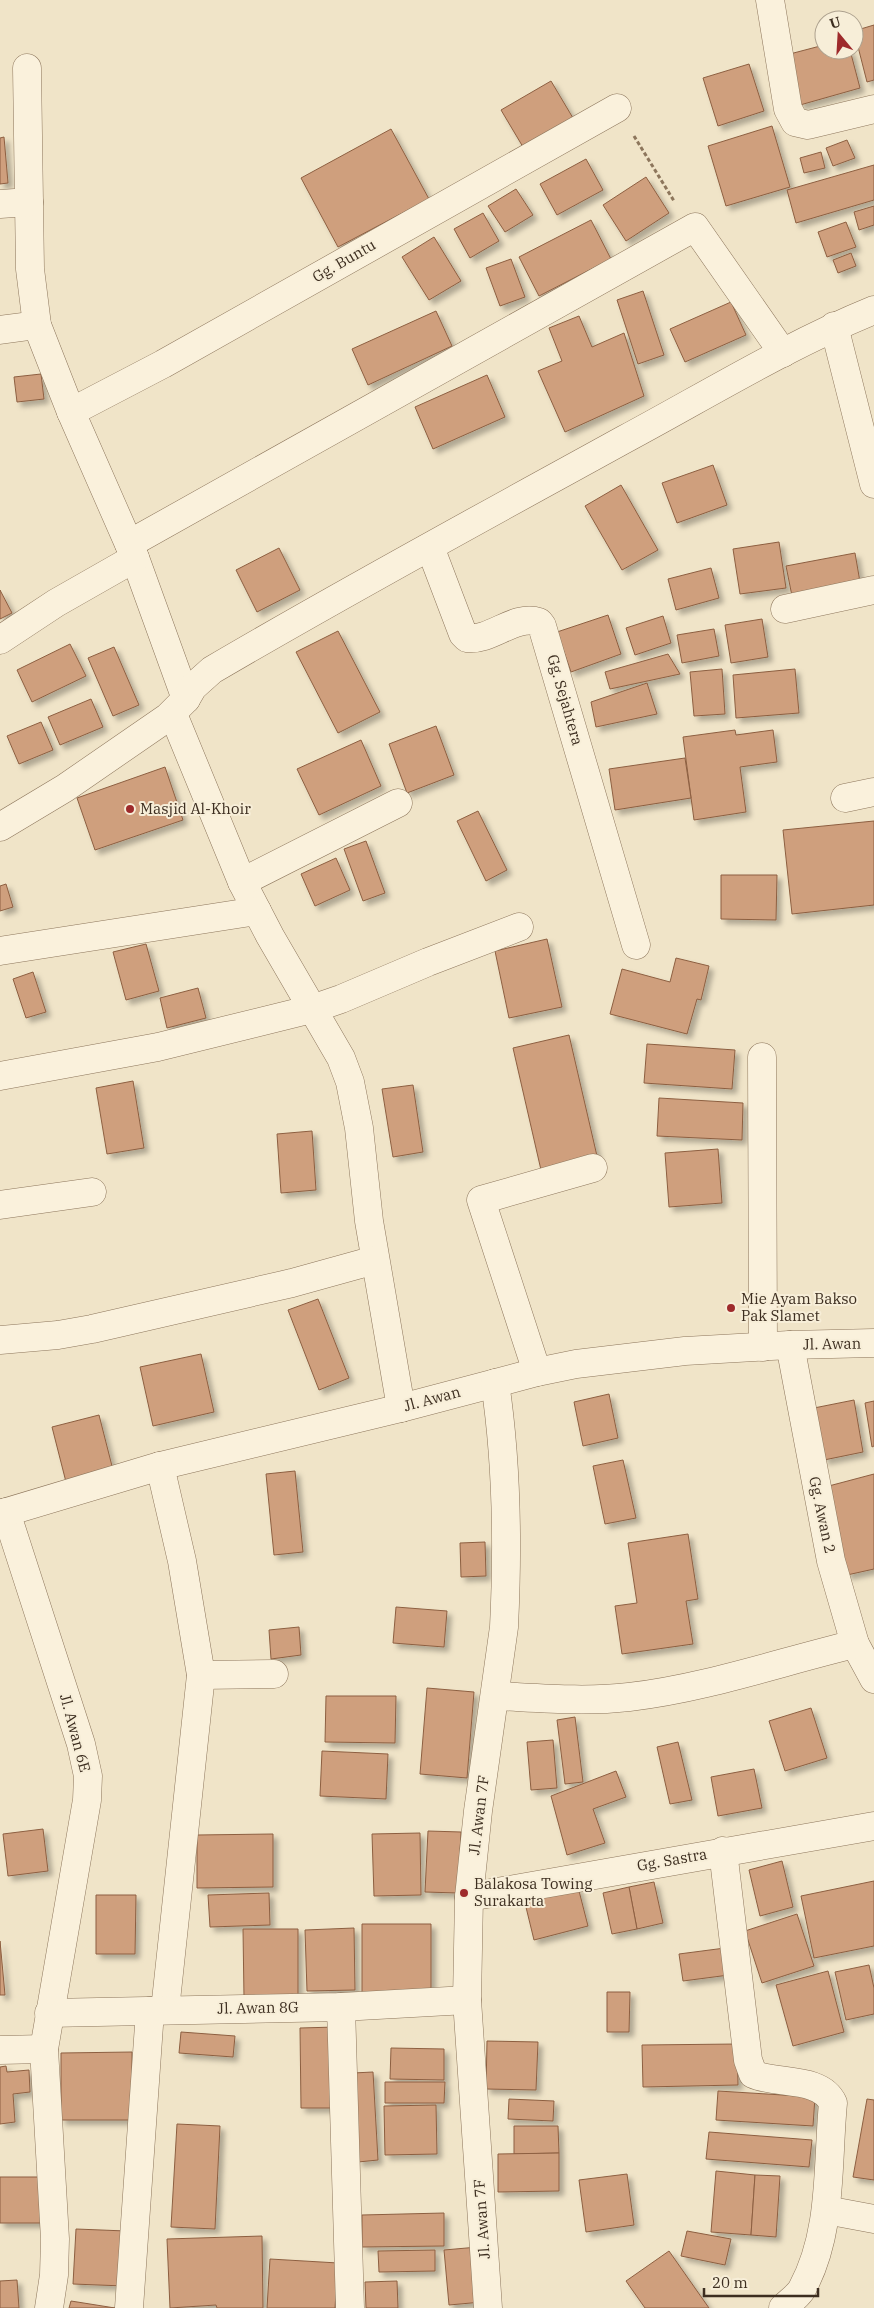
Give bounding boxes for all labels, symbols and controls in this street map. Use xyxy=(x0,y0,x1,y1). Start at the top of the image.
north arrow xyxy=(814,10,864,60)
text: U xyxy=(827,12,843,33)
street label: Gg. Buntu xyxy=(309,235,379,286)
street label: Gg. Sejahtera xyxy=(543,652,588,748)
place label: Masjid Al-Khoir xyxy=(140,799,251,818)
marker: Masjid Al-Khoir xyxy=(124,803,136,815)
place label: Mie Ayam Bakso Pak Slamet xyxy=(741,1289,857,1325)
marker: Mie Ayam Bakso Pak Slamet xyxy=(725,1302,737,1314)
street label: Jl. Awan xyxy=(803,1333,862,1354)
street label: Jl. Awan xyxy=(401,1382,463,1415)
street label: Gg. Awan 2 xyxy=(805,1475,840,1555)
street label: Jl. Awan 6E xyxy=(56,1692,95,1774)
street label: Jl. Awan 7F xyxy=(464,1774,493,1856)
street label: Gg. Sastra xyxy=(635,1844,709,1875)
place label: Balakosa Towing Surakarta xyxy=(474,1874,593,1910)
marker: Balakosa Towing Surakarta xyxy=(458,1887,470,1899)
street label: Jl. Awan 8G xyxy=(217,1997,299,2018)
street label: Jl. Awan 7F xyxy=(469,2178,494,2260)
scale bar xyxy=(704,2266,818,2298)
text: 20 m xyxy=(712,2273,748,2292)

